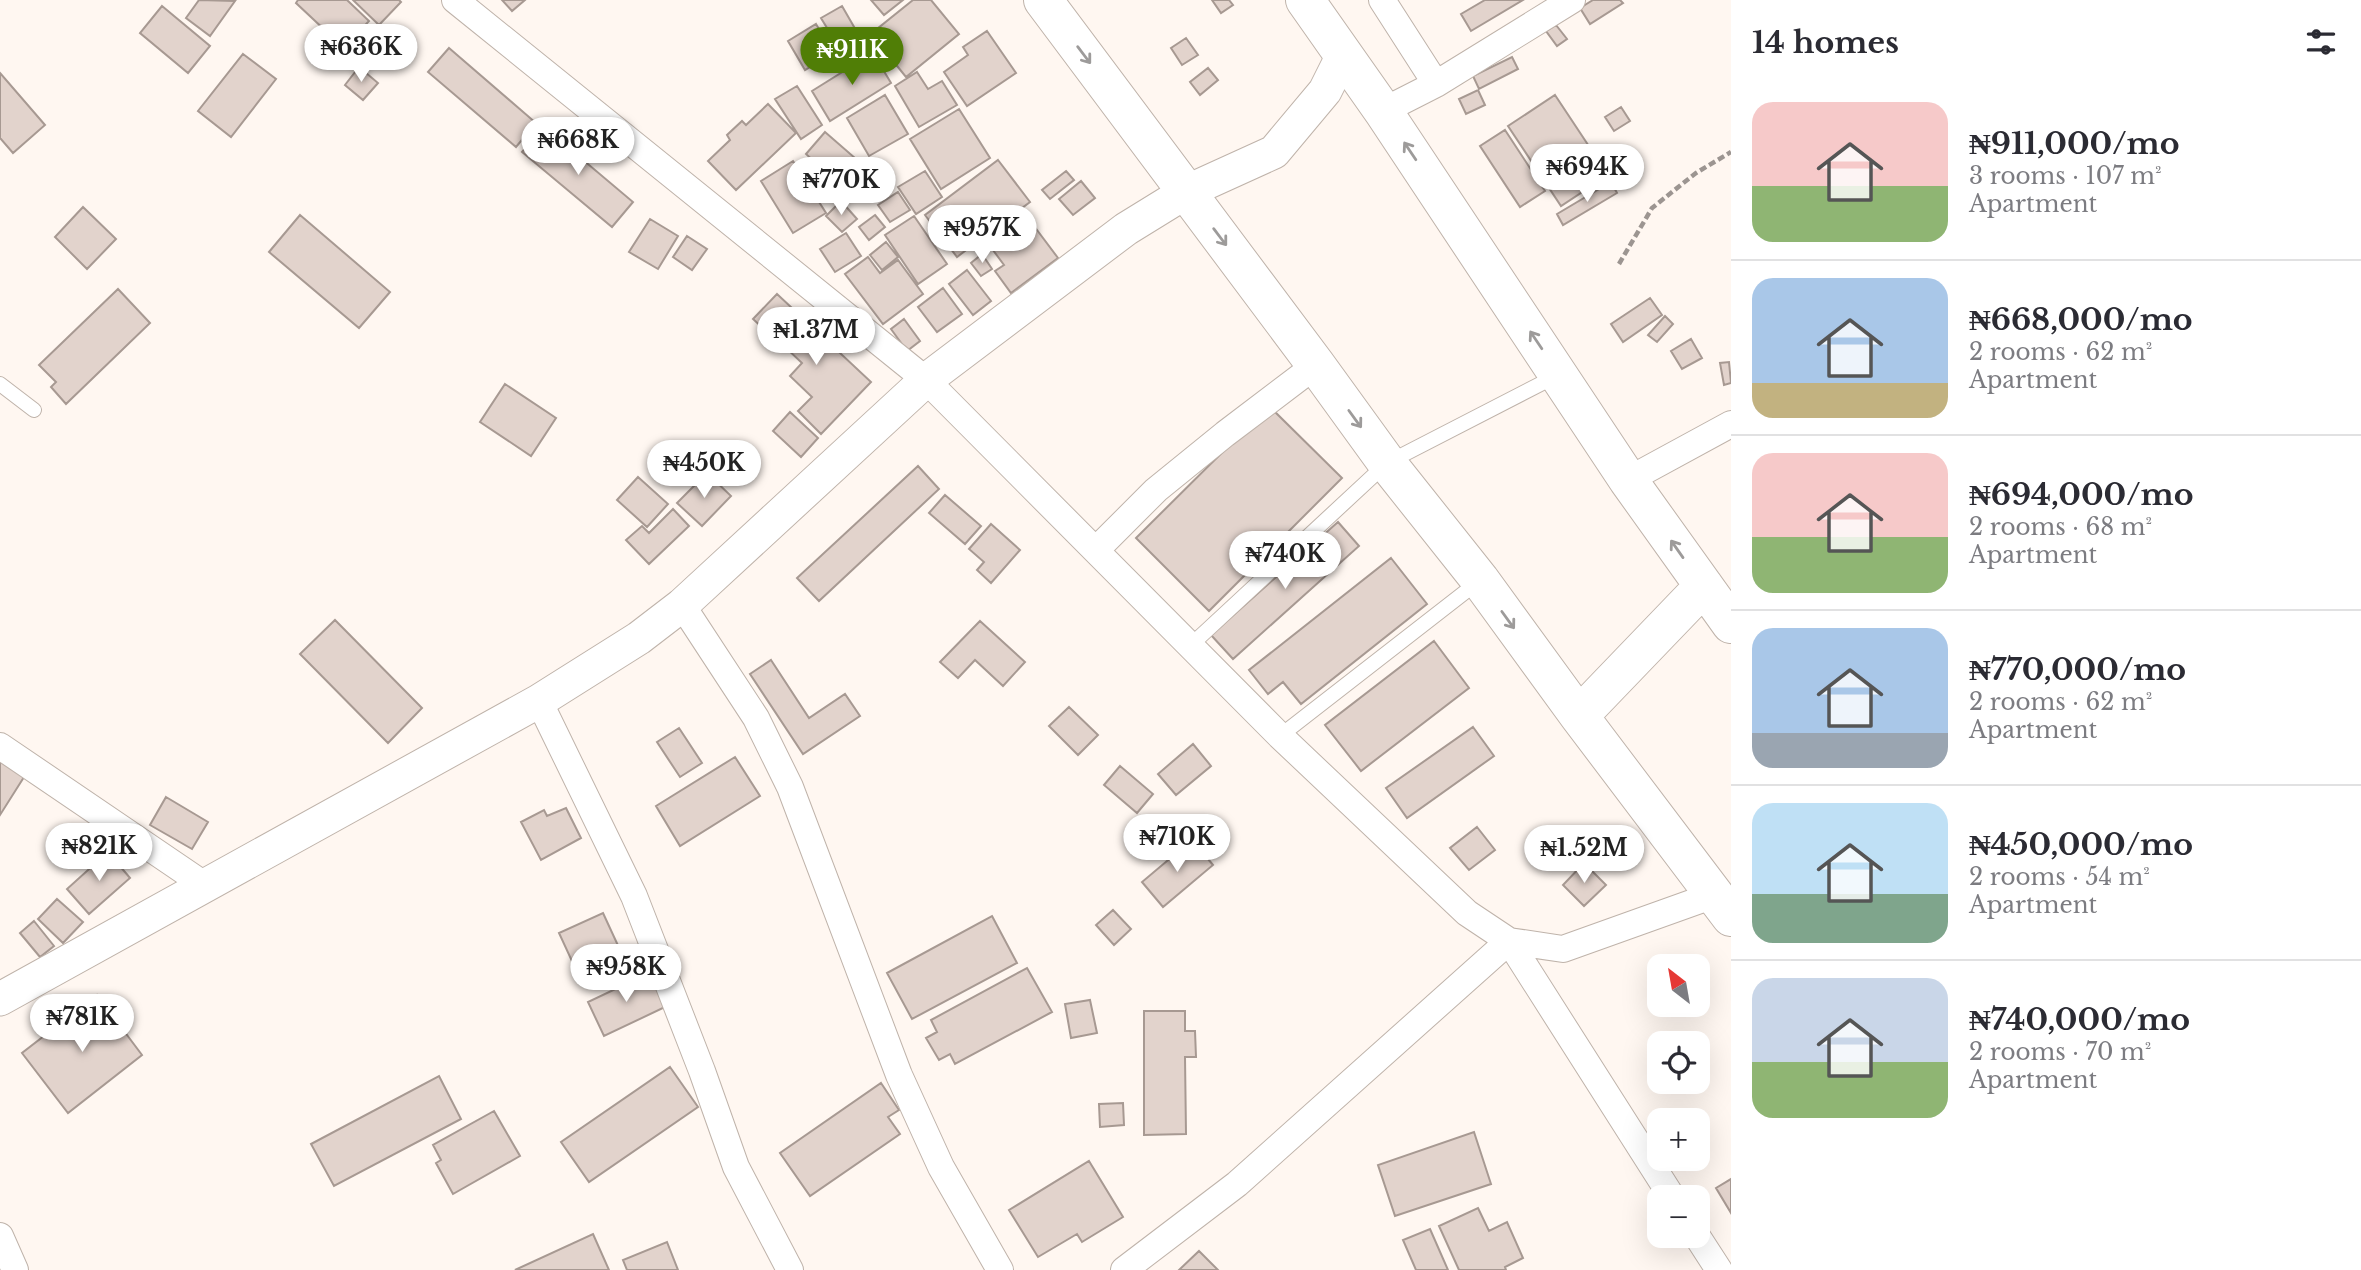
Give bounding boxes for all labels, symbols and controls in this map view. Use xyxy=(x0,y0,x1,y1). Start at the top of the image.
icon: filters xyxy=(2302,23,2340,61)
pin: ₦636K xyxy=(312,24,410,84)
text: 14 homes xyxy=(1752,24,1899,61)
pin: ₦911K xyxy=(803,28,901,87)
text: ₦636K xyxy=(320,33,402,61)
text: ₦911K xyxy=(816,36,888,64)
one-way arrow xyxy=(1076,45,1091,63)
pin: ₦668K xyxy=(529,118,627,177)
text: ₦911,000/mo xyxy=(1969,125,2180,162)
text: ₦668K xyxy=(537,126,619,154)
icon: home xyxy=(1808,130,1892,214)
one-way arrow xyxy=(1403,142,1417,161)
pin: ₦694K xyxy=(1538,144,1636,204)
text: ₦694K xyxy=(1546,153,1628,181)
pin: ₦770K xyxy=(792,158,890,217)
text: 3 rooms · 107 m² xyxy=(1969,162,2162,190)
text: ₦770K xyxy=(803,166,879,194)
text: Apartment xyxy=(1969,190,2097,218)
pin: ₦957K xyxy=(933,205,1031,265)
text: ₦957K xyxy=(944,214,1020,242)
one-way arrow xyxy=(1212,227,1227,246)
text: ₦668,000/mo xyxy=(1969,301,2193,338)
icon: home xyxy=(1808,306,1892,390)
pin: ₦1.37M xyxy=(759,308,873,367)
text: ₦1.37M xyxy=(773,316,859,344)
one-way arrow xyxy=(1529,331,1543,350)
text: 2 rooms · 62 m² xyxy=(1969,338,2152,366)
text: Apartment xyxy=(1969,366,2097,394)
one-way arrow xyxy=(1348,409,1363,428)
pin: ₦450K xyxy=(655,440,753,500)
text: ₦450K xyxy=(663,449,745,477)
text: ₦694,000/mo xyxy=(1969,476,2194,513)
icon: home xyxy=(1808,481,1892,565)
text: 2 rooms · 68 m² xyxy=(1969,513,2152,541)
pin: ₦740K xyxy=(1236,532,1334,591)
text: ₦740K xyxy=(1245,540,1325,568)
one-way arrow xyxy=(1670,540,1684,559)
text: Apartment xyxy=(1969,541,2097,569)
one-way arrow xyxy=(1501,610,1516,628)
text: ₦770,000/mo xyxy=(1969,651,2186,688)
icon: home xyxy=(1808,656,1892,740)
text: 2 rooms · 62 m² xyxy=(1969,688,2152,716)
text: Apartment xyxy=(1969,716,2097,744)
pin: ₦710K xyxy=(1128,814,1226,874)
text: ₦710K xyxy=(1139,823,1215,851)
pin: ₦821K xyxy=(50,824,148,883)
pin: ₦1.52M xyxy=(1527,826,1641,885)
text: ₦450,000/mo xyxy=(1969,826,2193,863)
icon: home xyxy=(1808,831,1892,915)
text: ₦821K xyxy=(61,832,137,860)
text: ₦1.52M xyxy=(1540,834,1628,862)
text: 2 rooms · 54 m² xyxy=(1969,863,2150,891)
text: Apartment xyxy=(1969,891,2097,919)
pin: ₦958K xyxy=(577,944,675,1004)
text: ₦958K xyxy=(586,953,666,981)
north arrow xyxy=(1647,954,1710,1017)
map controls xyxy=(1647,954,1710,1248)
pin: ₦781K xyxy=(33,995,131,1054)
text: ₦740,000/mo xyxy=(1969,1001,2190,1038)
text: ₦781K xyxy=(46,1003,118,1031)
icon: home xyxy=(1808,1006,1892,1090)
button: locate xyxy=(1647,1031,1710,1094)
text: 2 rooms · 70 m² xyxy=(1969,1038,2151,1066)
text: Apartment xyxy=(1969,1066,2097,1094)
button: + xyxy=(1647,1108,1710,1171)
button: − xyxy=(1647,1185,1710,1248)

